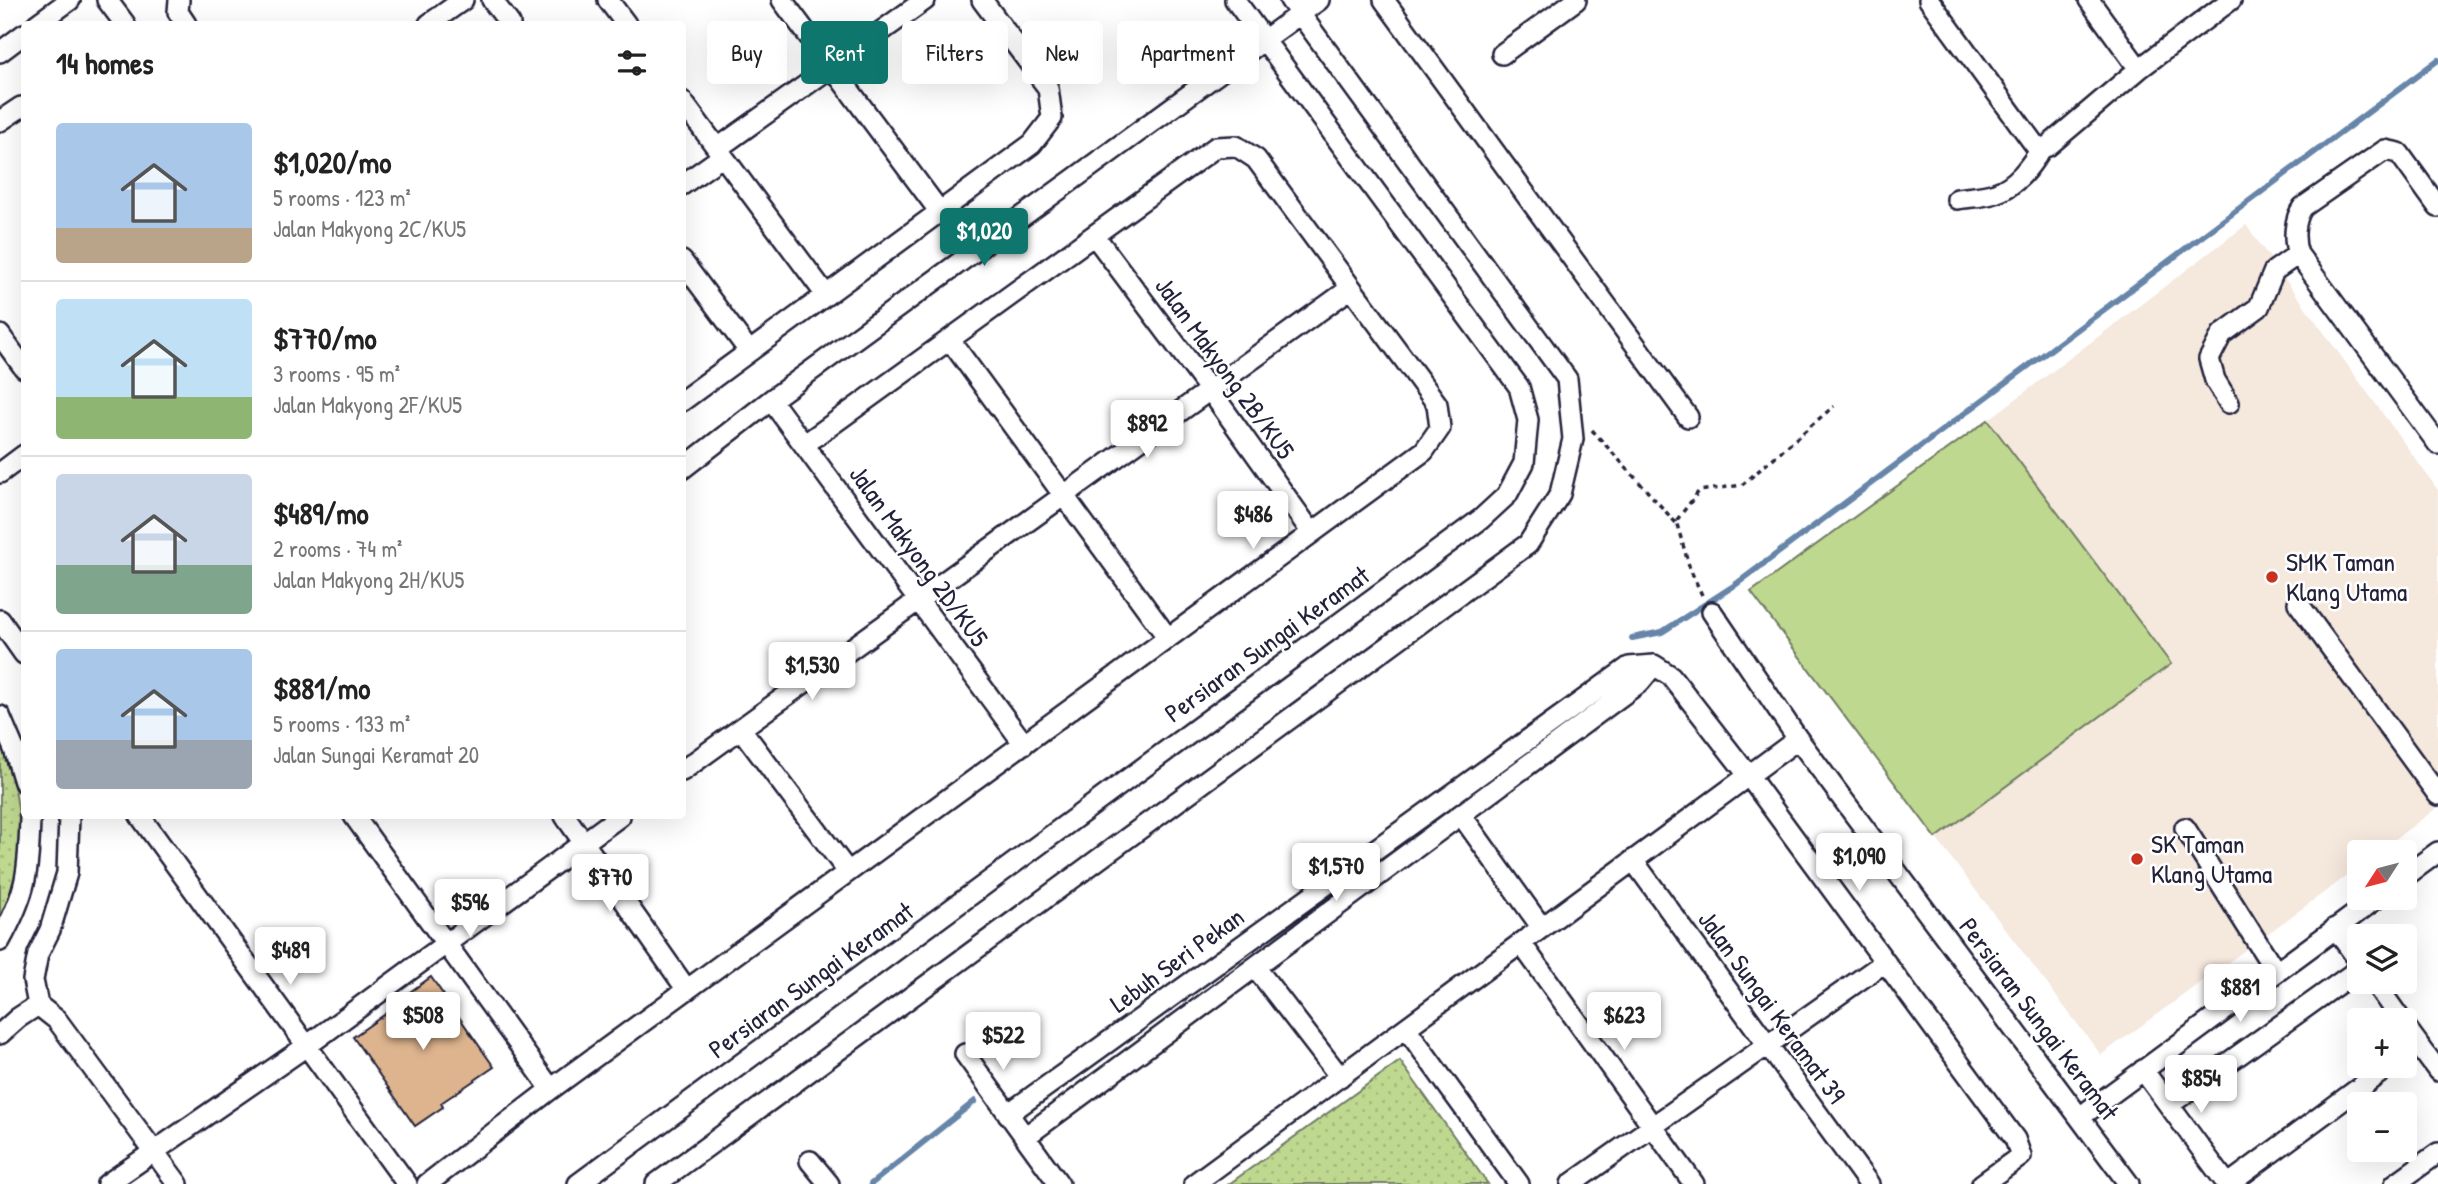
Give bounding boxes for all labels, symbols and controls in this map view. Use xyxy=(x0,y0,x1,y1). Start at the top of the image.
chip: Buy xyxy=(707,21,787,84)
chip: Rent xyxy=(801,21,888,84)
chip: Filters xyxy=(902,21,1008,84)
chip: New xyxy=(1022,21,1103,84)
chip: Apartment xyxy=(1117,21,1259,84)
text: 14 homes xyxy=(56,43,154,83)
icon: filters xyxy=(613,44,651,82)
text: $1,020/mo xyxy=(273,142,391,182)
icon: home xyxy=(112,151,196,235)
text: 5 rooms · 123 m² xyxy=(273,182,411,213)
pin: $1,020 xyxy=(927,208,1041,268)
text: Jalan Makyong 2C/KU5 xyxy=(273,213,466,244)
text: $1,020 xyxy=(956,215,1012,246)
street label: Jalan Makyong 2B/KU5 xyxy=(1147,270,1303,466)
text: $770/mo xyxy=(273,318,377,358)
icon: home xyxy=(112,327,196,411)
text: 3 rooms · 95 m² xyxy=(273,358,400,389)
text: Jalan Makyong 2F/KU5 xyxy=(273,389,462,420)
pin: $892 xyxy=(1106,400,1188,460)
text: $892 xyxy=(1127,407,1167,438)
street label: Jalan Makyong 2D/KU5 xyxy=(842,458,997,653)
pin: $486 xyxy=(1212,491,1294,551)
text: $489/mo xyxy=(273,493,369,533)
text: $486 xyxy=(1233,498,1273,529)
icon: home xyxy=(112,502,196,586)
text: 2 rooms · 74 m² xyxy=(273,533,402,564)
place label: SMK Taman Klang Utama xyxy=(2286,544,2407,609)
street label: Persiaran Sungai Keramat xyxy=(1157,557,1377,730)
text: Jalan Makyong 2H/KU5 xyxy=(273,564,464,595)
marker: SMK Taman Klang Utama xyxy=(2264,569,2280,585)
pin: $1,530 xyxy=(755,642,869,702)
text: $1,530 xyxy=(785,649,840,680)
text: $881/mo xyxy=(273,668,370,708)
icon: home xyxy=(112,677,196,761)
text: 5 rooms · 133 m² xyxy=(273,708,410,739)
text: Jalan Sungai Keramat 20 xyxy=(273,739,479,770)
place label: SK Taman Klang Utama xyxy=(2151,826,2272,891)
pin: $1,090 xyxy=(1802,834,1916,893)
text: $1,090 xyxy=(1832,840,1886,871)
north arrow xyxy=(2347,840,2417,910)
map controls xyxy=(2347,840,2417,1162)
pin: $1,570 xyxy=(1279,844,1393,903)
text: $1,570 xyxy=(1308,850,1364,881)
marker: SK Taman Klang Utama xyxy=(2129,851,2145,867)
pin: $770 xyxy=(569,855,651,914)
text: $770 xyxy=(588,861,632,892)
pin: $596 xyxy=(429,880,511,939)
text: $596 xyxy=(450,886,490,917)
street label: Persiaran Sungai Keramat xyxy=(701,893,921,1066)
street label: Lebuh Seri Pekan xyxy=(1103,899,1251,1020)
street label: Jalan Sungai Keramat 39 xyxy=(1691,903,1854,1110)
street label: Persiaran Sungai Keramat xyxy=(1952,910,2128,1128)
button: layers xyxy=(2347,924,2417,994)
pin: $489 xyxy=(249,928,331,987)
text: $489 xyxy=(271,934,309,965)
pin: $881 xyxy=(2199,964,2281,1024)
text: $881 xyxy=(2220,971,2260,1002)
pin: $508 xyxy=(382,992,464,1052)
pin: $623 xyxy=(1583,992,1665,1052)
text: $508 xyxy=(402,999,444,1030)
text: $623 xyxy=(1603,999,1645,1030)
button: + xyxy=(2347,1008,2417,1078)
pin: $522 xyxy=(962,1012,1044,1072)
text: $522 xyxy=(982,1019,1024,1050)
pin: $854 xyxy=(2160,1056,2242,1115)
text: $854 xyxy=(2181,1062,2221,1093)
button: − xyxy=(2347,1092,2417,1162)

